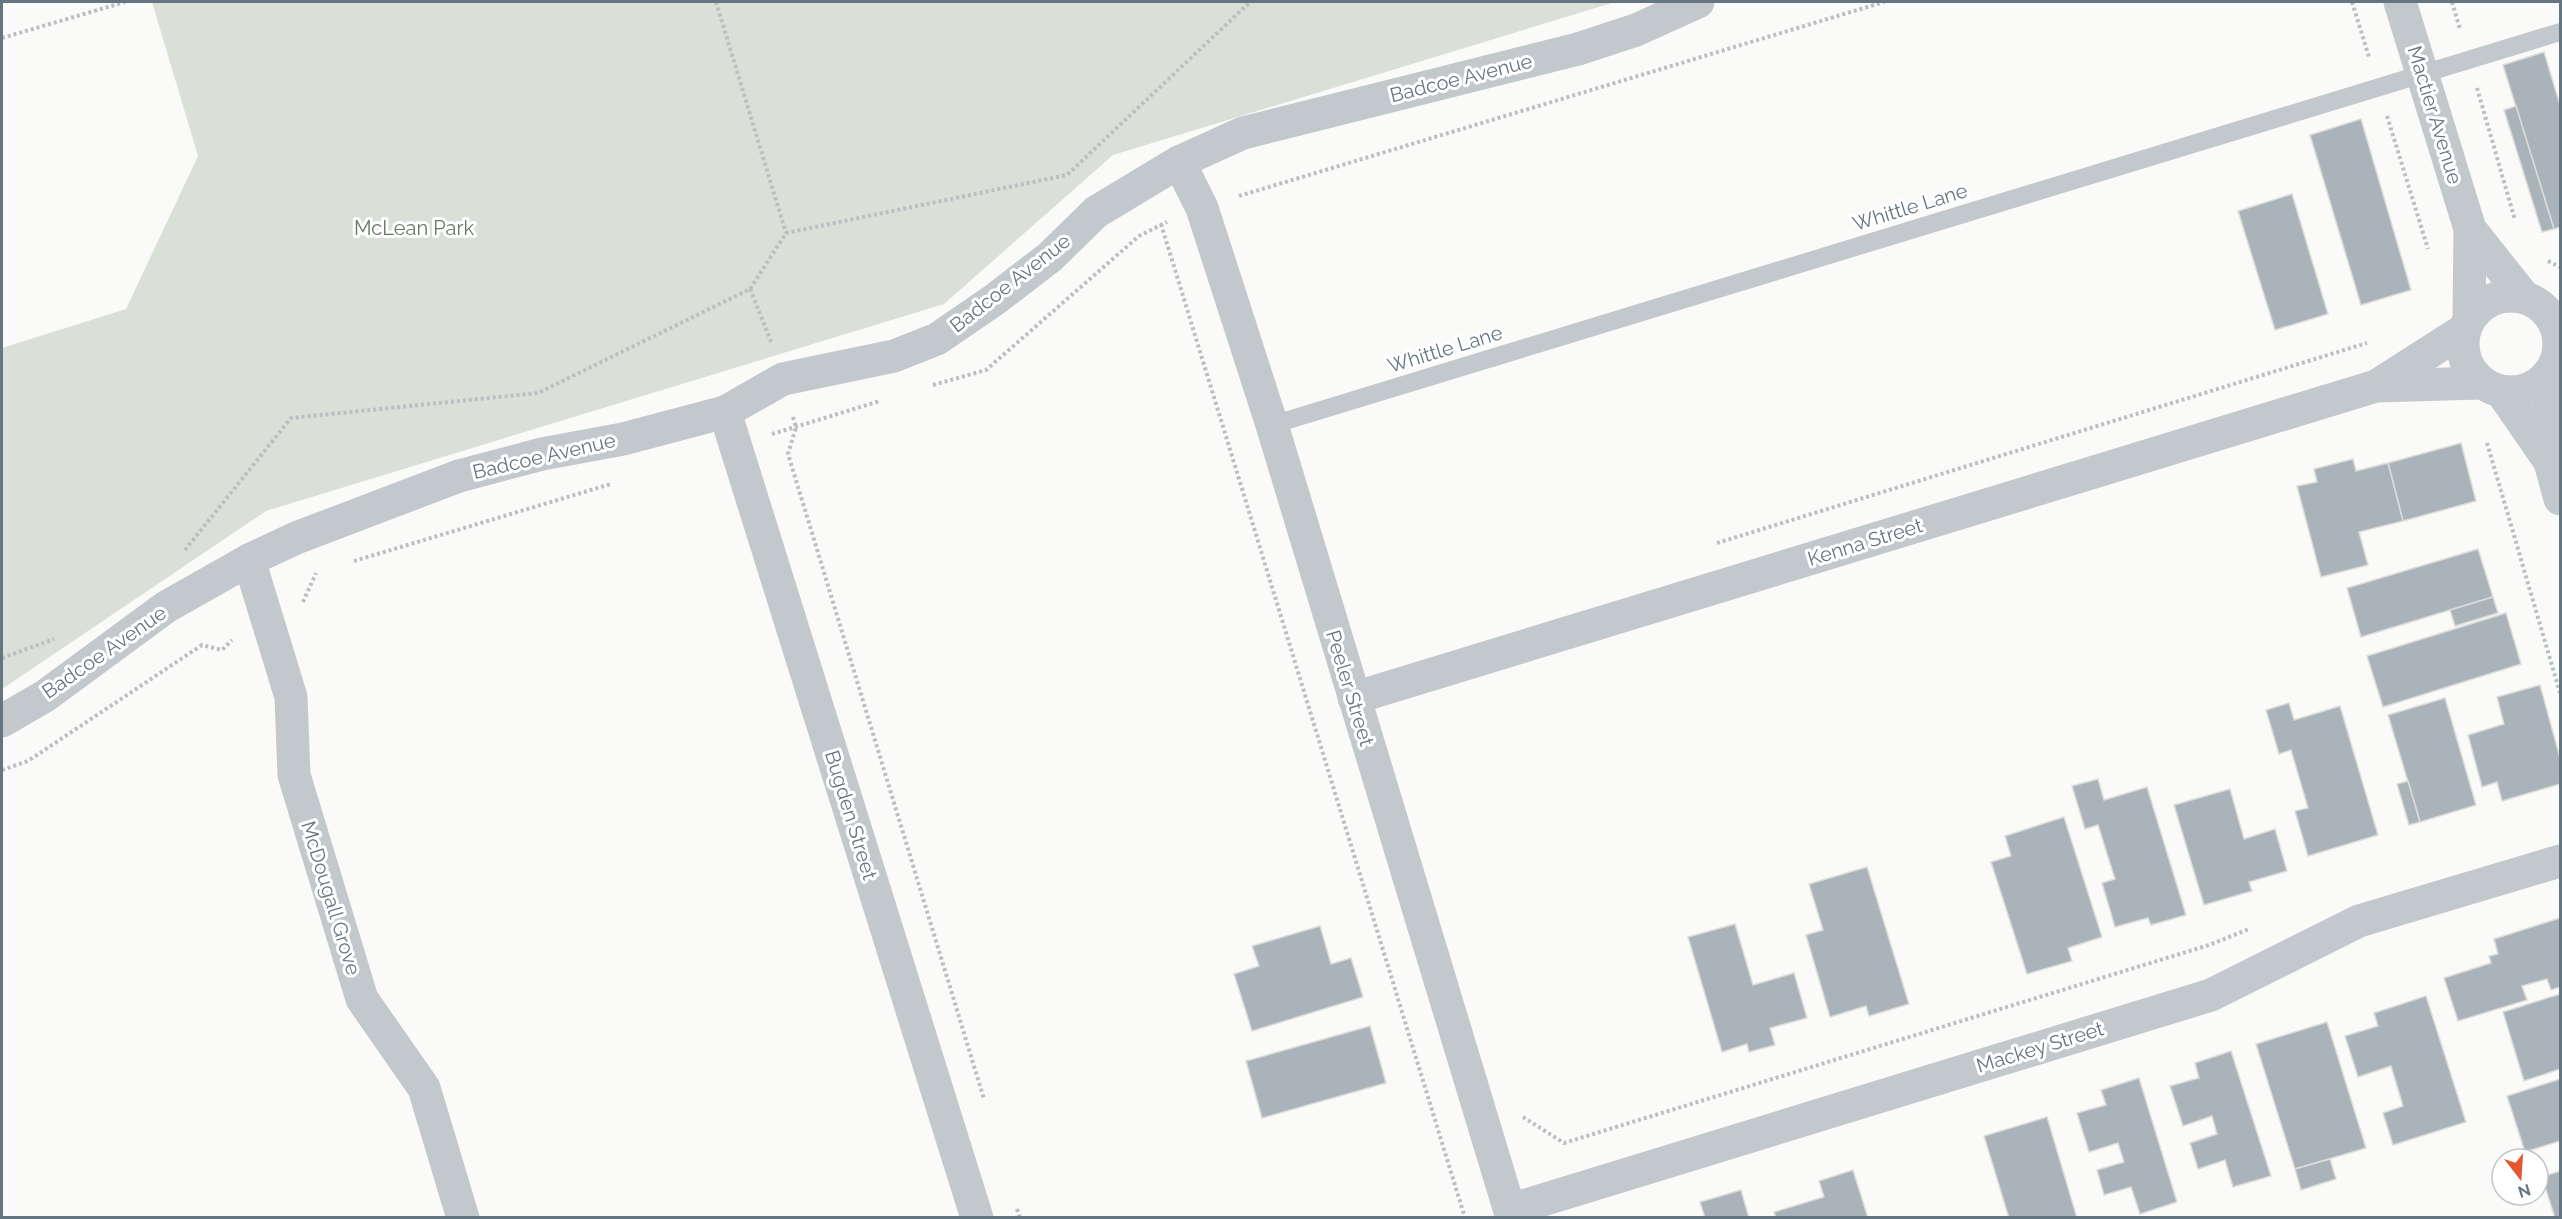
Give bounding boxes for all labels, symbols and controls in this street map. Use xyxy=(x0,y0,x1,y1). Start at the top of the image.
street label: Mactier Avenue xyxy=(2403,43,2468,187)
street label: Badcoe Avenue xyxy=(1387,49,1535,107)
street label: Whittle Lane xyxy=(1850,178,1970,236)
park label: McLean Park xyxy=(354,216,474,240)
street label: Badcoe Avenue xyxy=(945,228,1075,337)
street label: Whittle Lane xyxy=(1385,320,1505,378)
street label: Badcoe Avenue xyxy=(470,428,618,484)
street label: Kenna Street xyxy=(1805,513,1926,571)
street label: Badcoe Avenue xyxy=(37,600,171,704)
street label: Peeler Street xyxy=(1321,627,1379,749)
street label: Bugden Street xyxy=(820,747,882,883)
street label: McDougall Grove xyxy=(296,818,366,978)
street label: Mackey Street xyxy=(1974,1016,2107,1078)
north arrow xyxy=(2490,1147,2550,1207)
text: N xyxy=(2516,1180,2533,1202)

